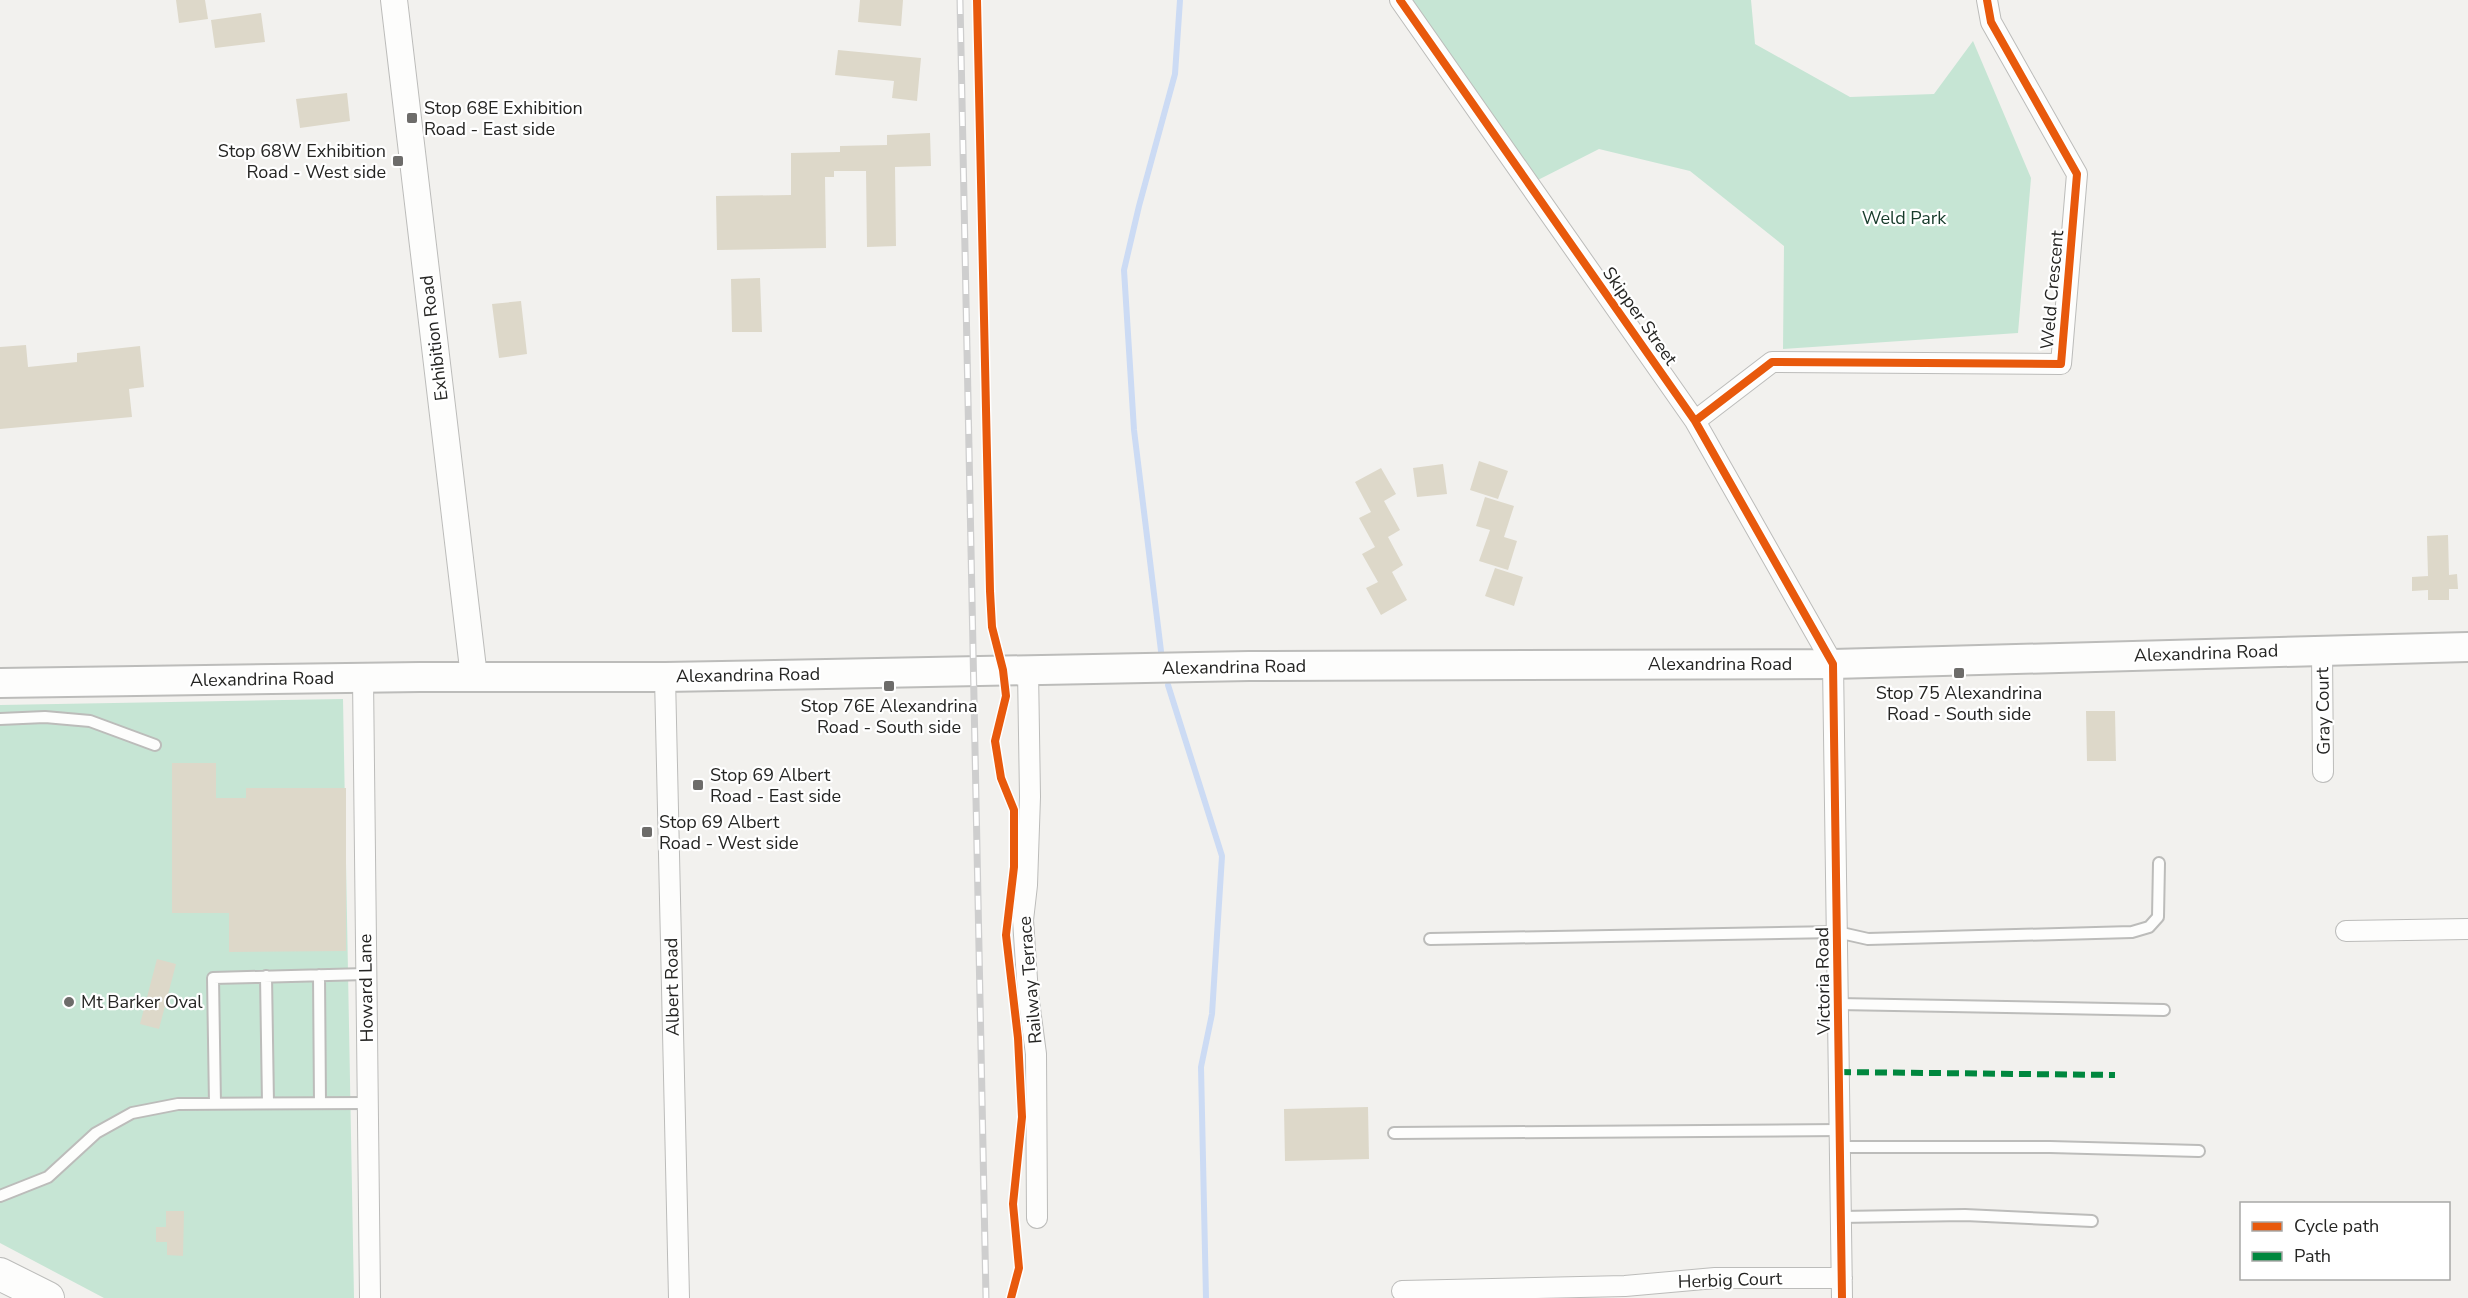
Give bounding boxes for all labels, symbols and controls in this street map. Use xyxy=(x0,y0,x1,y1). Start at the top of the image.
place label: Stop 68E Exhibition Road - East side xyxy=(424,96,583,141)
marker: Stop 68E Exhibition Road - East side xyxy=(405,111,419,125)
place label: Stop 68W Exhibition Road - West side xyxy=(218,139,386,184)
marker: Stop 68W Exhibition Road - West side xyxy=(391,154,405,168)
park label: Weld Park xyxy=(1862,206,1947,230)
street label: Weld Crescent xyxy=(2035,229,2069,351)
street label: Skipper Street xyxy=(1597,262,1683,371)
street label: Exhibition Road xyxy=(414,274,454,402)
street label: Alexandrina Road xyxy=(2133,638,2279,668)
street label: Alexandrina Road xyxy=(1648,652,1792,676)
street label: Alexandrina Road xyxy=(1162,654,1306,680)
street label: Alexandrina Road xyxy=(676,662,820,688)
street label: Alexandrina Road xyxy=(190,666,334,692)
marker: Stop 75 Alexandrina Road - South side xyxy=(1952,666,1966,680)
street label: Gray Court xyxy=(2310,666,2336,755)
marker: Stop 76E Alexandrina Road - South side xyxy=(882,679,896,693)
place label: Stop 75 Alexandrina Road - South side xyxy=(1876,681,2042,726)
place label: Stop 76E Alexandrina Road - South side xyxy=(801,694,977,739)
place label: Stop 69 Albert Road - East side xyxy=(710,763,841,808)
marker: Stop 69 Albert Road - East side xyxy=(691,778,705,792)
place label: Stop 69 Albert Road - West side xyxy=(659,810,799,855)
marker: Stop 69 Albert Road - West side xyxy=(640,825,654,839)
street label: Railway Terrace xyxy=(1012,915,1048,1045)
street label: Victoria Road xyxy=(1810,927,1836,1036)
street label: Howard Lane xyxy=(353,933,379,1043)
street label: Albert Road xyxy=(659,938,685,1036)
place label: Mt Barker Oval xyxy=(81,990,203,1014)
marker: Mt Barker Oval xyxy=(62,995,76,1009)
legend xyxy=(2240,1202,2450,1280)
text: Cycle path xyxy=(2294,1214,2379,1238)
text: Path xyxy=(2294,1244,2331,1268)
street label: Herbig Court xyxy=(1677,1266,1783,1294)

